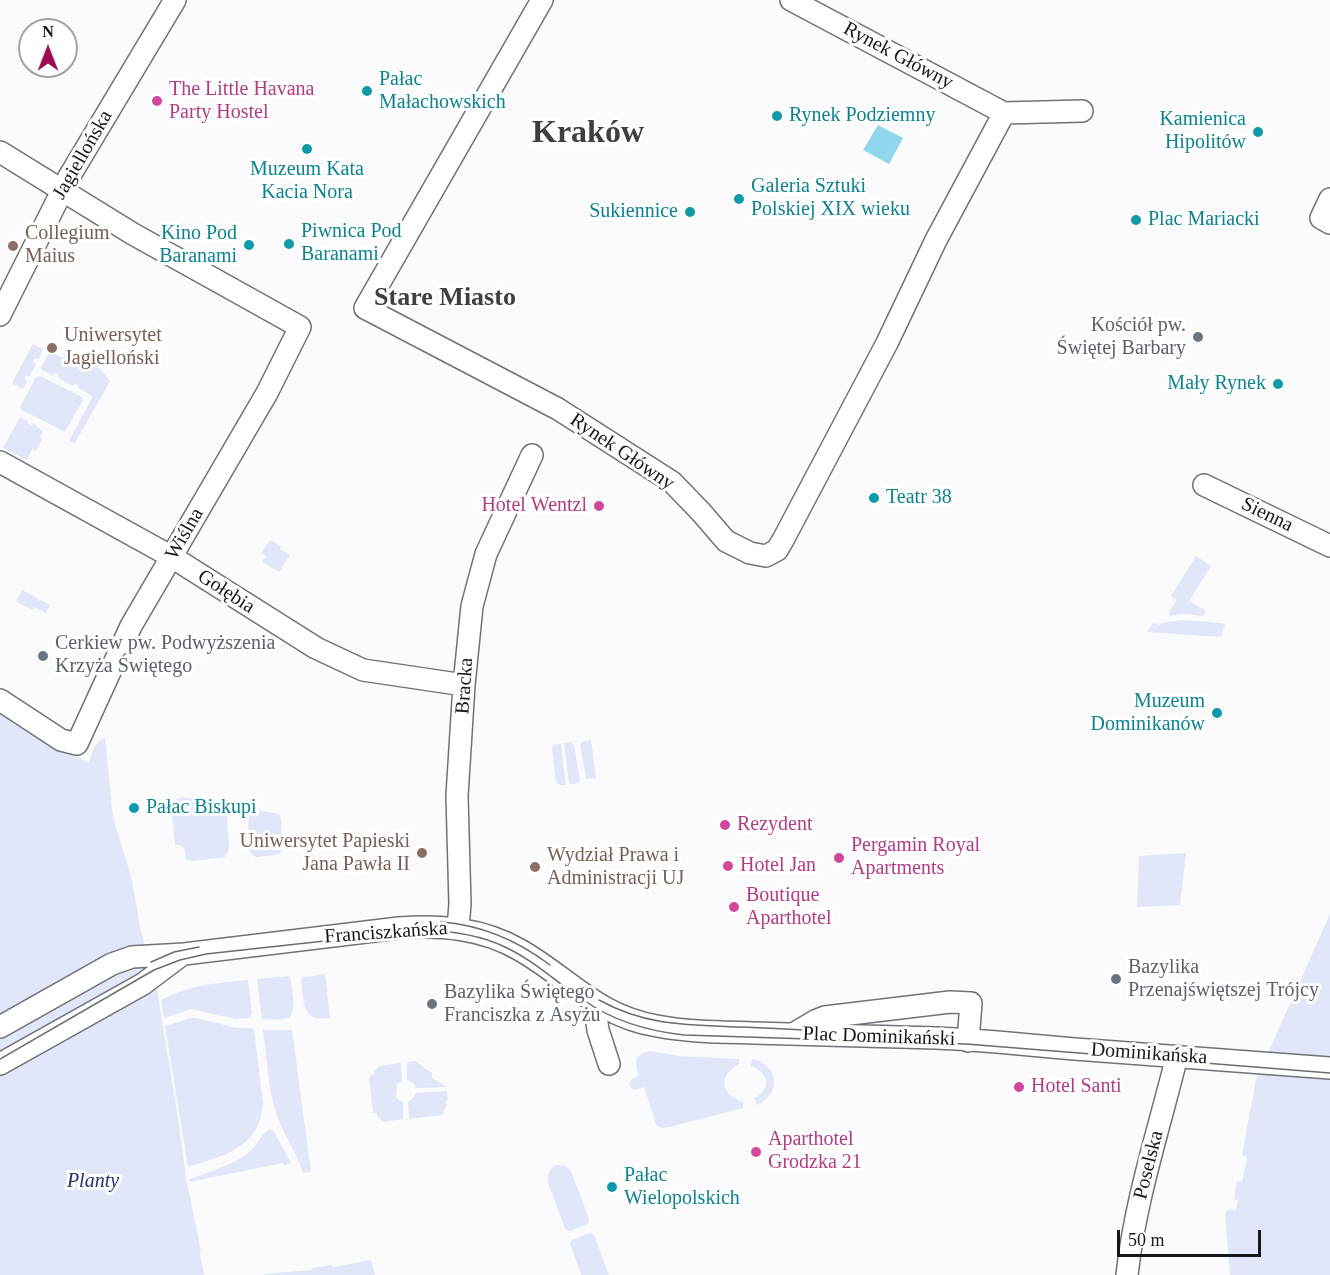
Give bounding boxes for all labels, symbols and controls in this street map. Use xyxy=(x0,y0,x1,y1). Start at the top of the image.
street label: Rynek Główny xyxy=(839,17,957,95)
north arrow xyxy=(18,18,78,78)
text: N xyxy=(42,23,54,40)
place label: Pałac Małachowskich xyxy=(379,68,506,115)
place label: The Little Havana Party Hostel xyxy=(169,78,314,125)
marker: Pałac Małachowskich xyxy=(360,84,374,98)
marker: The Little Havana Party Hostel xyxy=(150,94,164,108)
place label: Rynek Podziemny xyxy=(789,104,935,128)
street label: Jagiellońska xyxy=(48,106,118,204)
place label: Kamienica Hipolitów xyxy=(1159,108,1246,155)
marker: Rynek Podziemny xyxy=(770,109,784,123)
district label: Kraków xyxy=(532,115,644,153)
marker: Kamienica Hipolitów xyxy=(1251,125,1265,139)
marker: Muzeum Kata Kacia Nora xyxy=(300,142,314,156)
place label: Muzeum Kata Kacia Nora xyxy=(250,158,364,205)
place label: Galeria Sztuki Polskiej XIX wieku xyxy=(751,175,910,222)
marker: Galeria Sztuki Polskiej XIX wieku xyxy=(732,192,746,206)
place label: Sukiennice xyxy=(589,200,678,224)
marker: Sukiennice xyxy=(683,205,697,219)
place label: Plac Mariacki xyxy=(1148,208,1260,232)
marker: Plac Mariacki xyxy=(1129,213,1143,227)
place label: Piwnica Pod Baranami xyxy=(301,220,402,267)
place label: Collegium Maius xyxy=(25,222,109,269)
place label: Kino Pod Baranami xyxy=(159,222,237,269)
marker: Piwnica Pod Baranami xyxy=(282,237,296,251)
marker: Kino Pod Baranami xyxy=(242,238,256,252)
marker: Collegium Maius xyxy=(6,239,20,253)
district label: Stare Miasto xyxy=(374,282,516,314)
place label: Kościół pw. Świętej Barbary xyxy=(1057,314,1186,361)
place label: Uniwersytet Jagielloński xyxy=(64,324,162,371)
marker: Kościół pw. Świętej Barbary xyxy=(1191,330,1205,344)
marker: Uniwersytet Jagielloński xyxy=(45,341,59,355)
place label: Mały Rynek xyxy=(1167,372,1266,396)
marker: Mały Rynek xyxy=(1271,377,1285,391)
street label: Rynek Główny xyxy=(565,408,679,496)
place label: Teatr 38 xyxy=(886,486,952,510)
marker: Teatr 38 xyxy=(867,491,881,505)
street label: Sienna xyxy=(1237,492,1297,538)
place label: Hotel Wentzl xyxy=(481,494,587,518)
marker: Hotel Wentzl xyxy=(592,499,606,513)
street label: Wiślna xyxy=(161,504,209,564)
street label: Gołębia xyxy=(193,565,259,619)
place label: Cerkiew pw. Podwyższenia Krzyża Świętego xyxy=(55,632,275,679)
marker: Cerkiew pw. Podwyższenia Krzyża Świętego xyxy=(36,649,50,663)
street label: Bracka xyxy=(451,657,479,715)
place label: Muzeum Dominikanów xyxy=(1091,690,1205,737)
marker: Muzeum Dominikanów xyxy=(1210,706,1224,720)
place label: Pałac Biskupi xyxy=(146,796,257,820)
marker: Pałac Biskupi xyxy=(127,801,141,815)
place label: Rezydent xyxy=(737,813,813,837)
marker: Rezydent xyxy=(718,818,732,832)
place label: Uniwersytet Papieski Jana Pawła II xyxy=(239,830,410,877)
place label: Pergamin Royal Apartments xyxy=(851,834,980,881)
place label: Wydział Prawa i Administracji UJ xyxy=(547,844,684,891)
marker: Uniwersytet Papieski Jana Pawła II xyxy=(415,846,429,860)
marker: Pergamin Royal Apartments xyxy=(832,851,846,865)
place label: Hotel Jan xyxy=(740,854,816,878)
marker: Hotel Jan xyxy=(721,859,735,873)
marker: Wydział Prawa i Administracji UJ xyxy=(528,860,542,874)
place label: Boutique Aparthotel xyxy=(746,884,832,931)
marker: Boutique Aparthotel xyxy=(727,900,741,914)
street label: Franciszkańska xyxy=(324,917,448,949)
place label: Bazylika Przenajświętszej Trójcy xyxy=(1128,956,1319,1003)
marker: Bazylika Przenajświętszej Trójcy xyxy=(1109,972,1123,986)
place label: Bazylika Świętego Franciszka z Asyżu xyxy=(444,981,601,1028)
marker: Bazylika Świętego Franciszka z Asyżu xyxy=(425,997,439,1011)
street label: Plac Dominikański xyxy=(802,1022,956,1052)
street label: Dominikańska xyxy=(1090,1038,1208,1070)
place label: Hotel Santi xyxy=(1031,1075,1122,1099)
marker: Hotel Santi xyxy=(1012,1080,1026,1094)
place label: Aparthotel Grodzka 21 xyxy=(768,1128,862,1175)
street label: Poselska xyxy=(1129,1128,1169,1202)
marker: Aparthotel Grodzka 21 xyxy=(749,1145,763,1159)
place label: Pałac Wielopolskich xyxy=(624,1164,740,1211)
park label: Planty xyxy=(67,1170,119,1194)
marker: Pałac Wielopolskich xyxy=(605,1180,619,1194)
scale bar xyxy=(1120,1218,1264,1256)
text: 50 m xyxy=(1128,1230,1165,1250)

